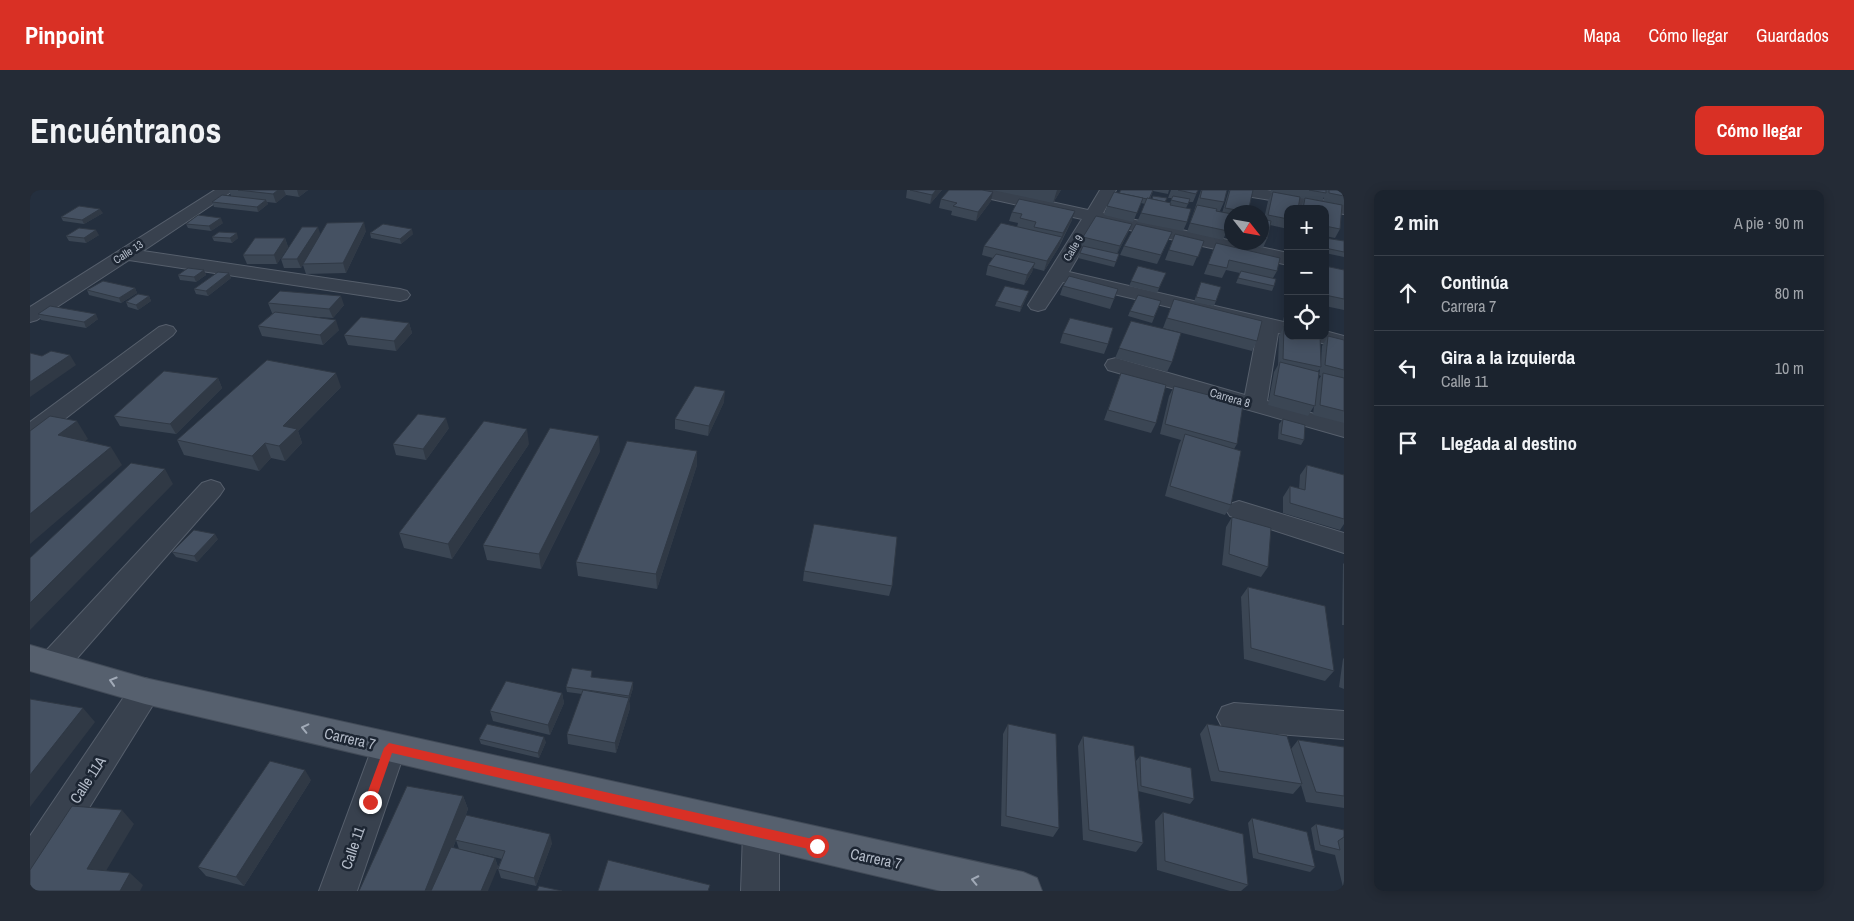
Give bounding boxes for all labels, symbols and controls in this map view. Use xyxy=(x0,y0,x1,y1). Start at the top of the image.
text: Pinpoint xyxy=(25,19,104,51)
text: Mapa xyxy=(1583,23,1620,48)
text: Cómo llegar xyxy=(1648,23,1728,48)
text: Guardados xyxy=(1756,23,1829,48)
button: Cómo llegar xyxy=(1695,106,1824,155)
text: Encuéntranos xyxy=(30,107,221,154)
north arrow xyxy=(1224,205,1269,250)
map controls xyxy=(1284,205,1329,340)
button: + xyxy=(1284,205,1329,250)
text: 2 min xyxy=(1394,208,1439,237)
text: A pie · 90 m xyxy=(1734,212,1804,234)
street label: Calle 9 xyxy=(1060,232,1086,264)
street label: Calle 13 xyxy=(110,237,146,267)
button: − xyxy=(1284,250,1329,295)
text: Continúa xyxy=(1441,269,1509,295)
icon: ahead xyxy=(1394,279,1422,307)
text: 80 m xyxy=(1775,282,1804,304)
button: locate xyxy=(1284,295,1329,340)
text: Carrera 7 xyxy=(1441,295,1496,317)
text: Gira a la izquierda xyxy=(1441,344,1575,370)
icon: left xyxy=(1394,354,1422,382)
text: 10 m xyxy=(1775,357,1804,379)
text: Calle 11 xyxy=(1441,370,1488,392)
street label: Carrera 8 xyxy=(1208,385,1252,411)
icon: arrive xyxy=(1394,429,1422,457)
text: Llegada al destino xyxy=(1441,430,1577,456)
one-way arrow xyxy=(109,677,117,687)
street label: Carrera 7 xyxy=(322,722,378,755)
one-way arrow xyxy=(300,723,309,734)
street label: Calle 11A xyxy=(64,751,111,807)
route end xyxy=(359,791,382,814)
street label: Calle 11 xyxy=(335,823,370,872)
route start xyxy=(806,835,829,858)
street label: Carrera 7 xyxy=(849,843,904,874)
one-way arrow xyxy=(971,876,979,886)

